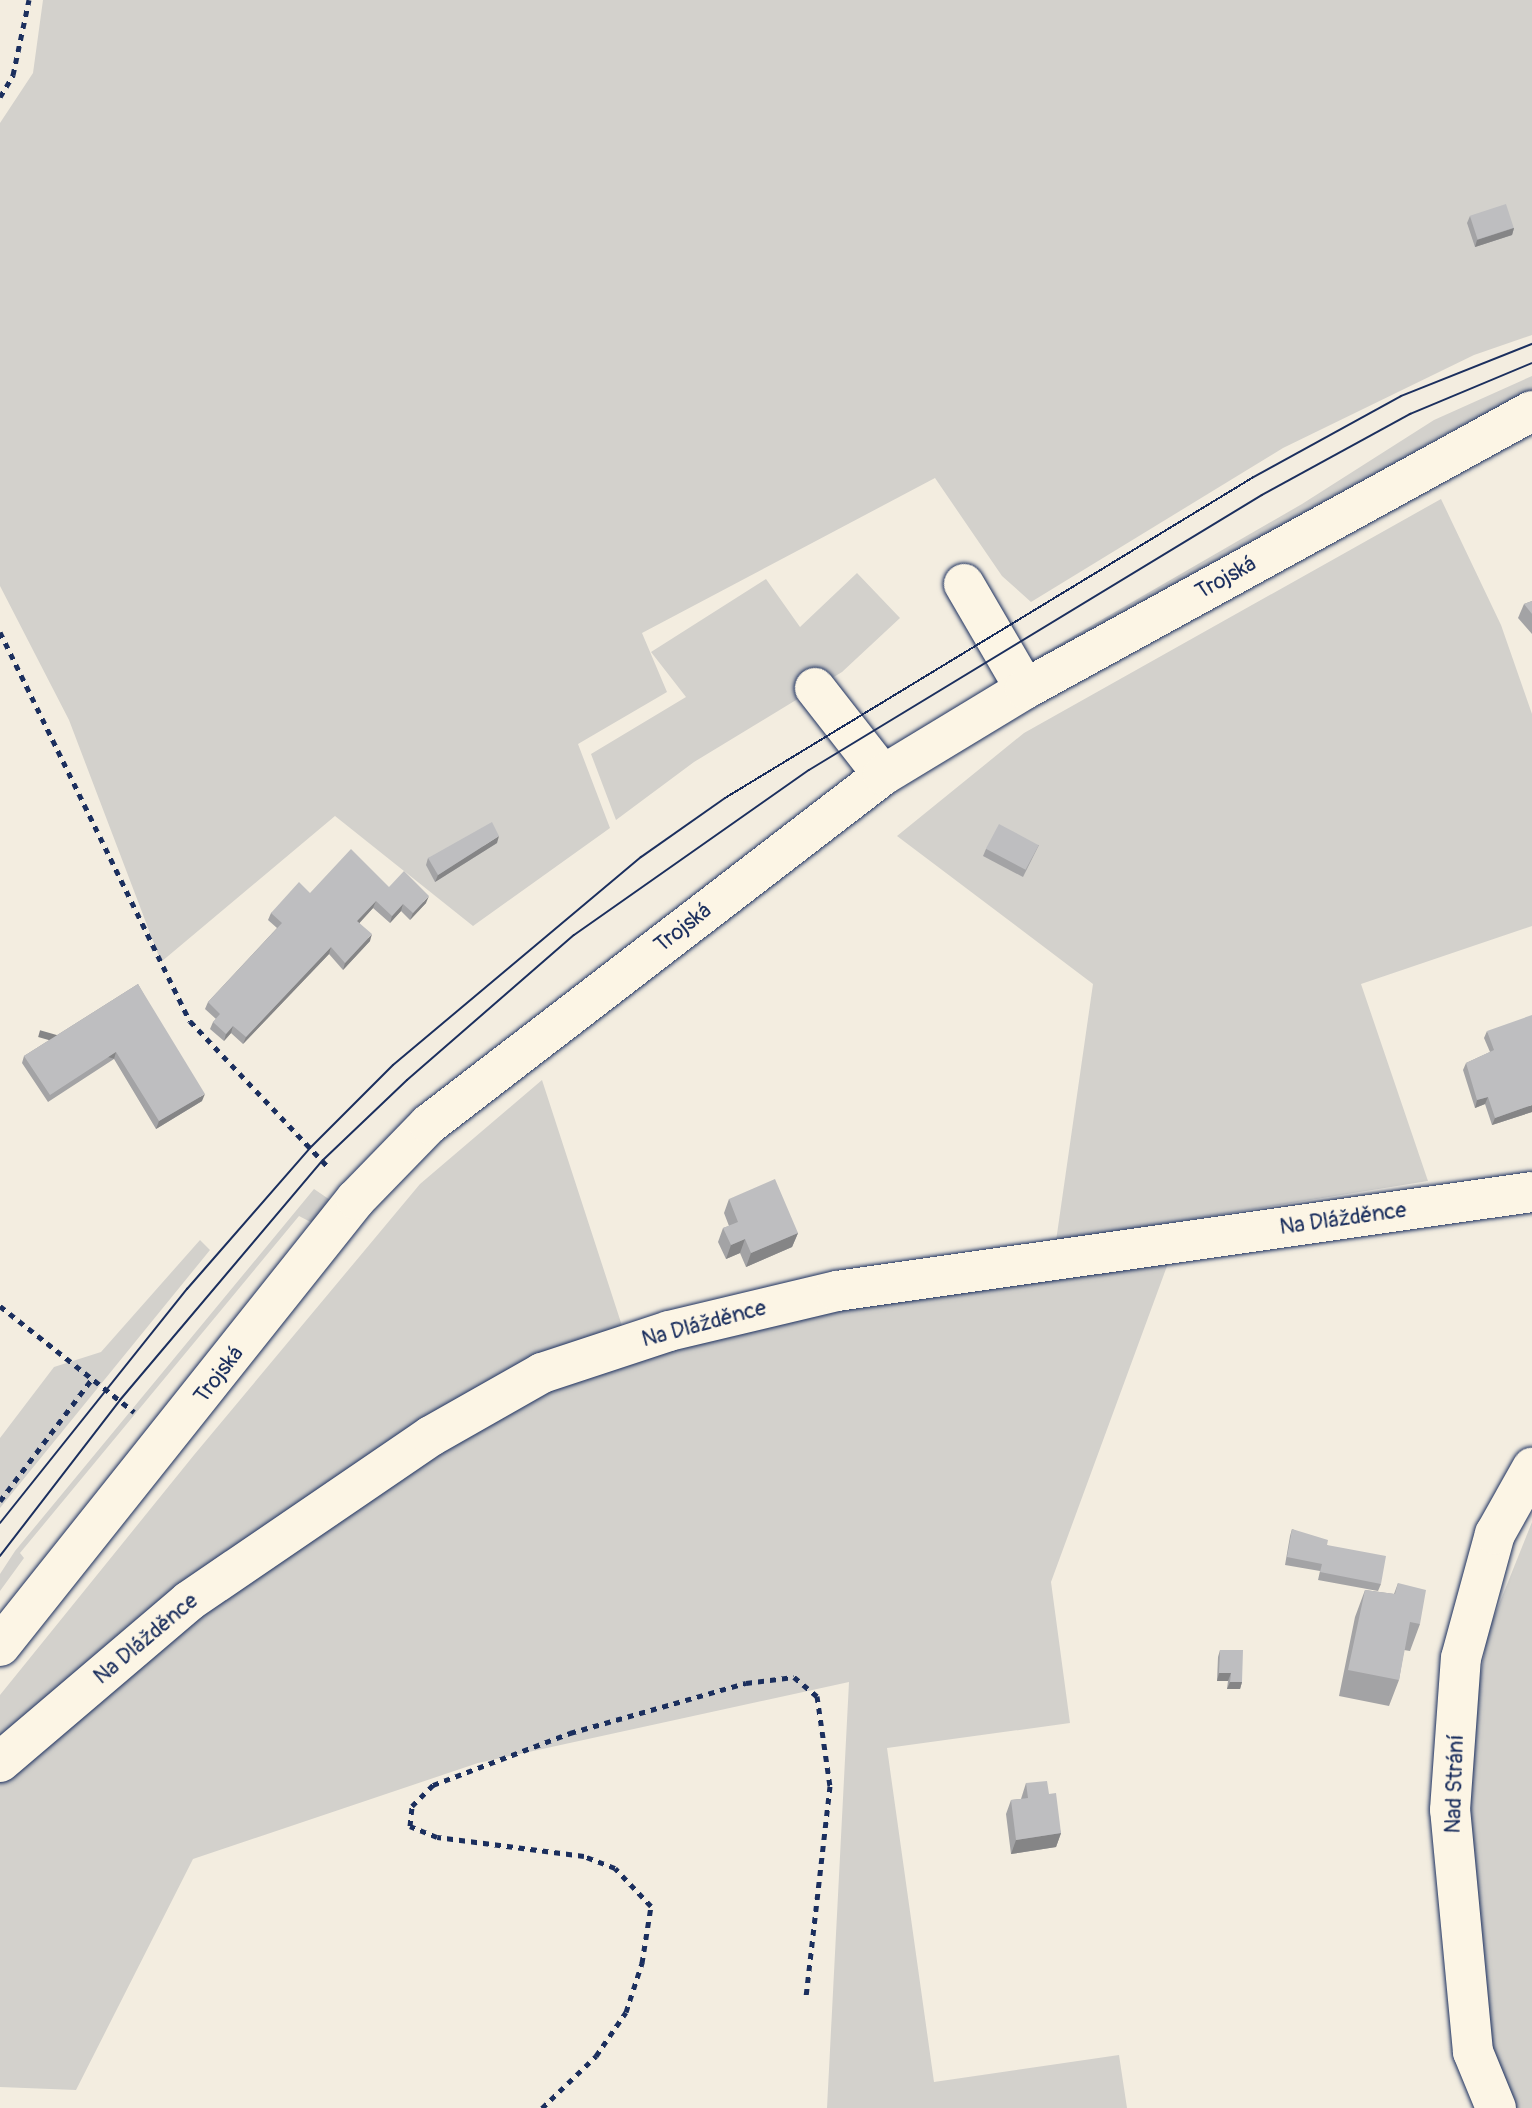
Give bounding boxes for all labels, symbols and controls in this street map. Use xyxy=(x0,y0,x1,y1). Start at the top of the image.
street label: Trojská xyxy=(1191,551,1261,605)
street label: Trojská xyxy=(649,898,717,958)
street label: Na Dlážděnce xyxy=(1278,1197,1408,1241)
street label: Na Dlážděnce xyxy=(639,1295,769,1353)
street label: Trojská xyxy=(189,1341,249,1409)
street label: Na Dlážděnce xyxy=(89,1588,203,1690)
street label: Nad Strání xyxy=(1440,1734,1470,1834)

